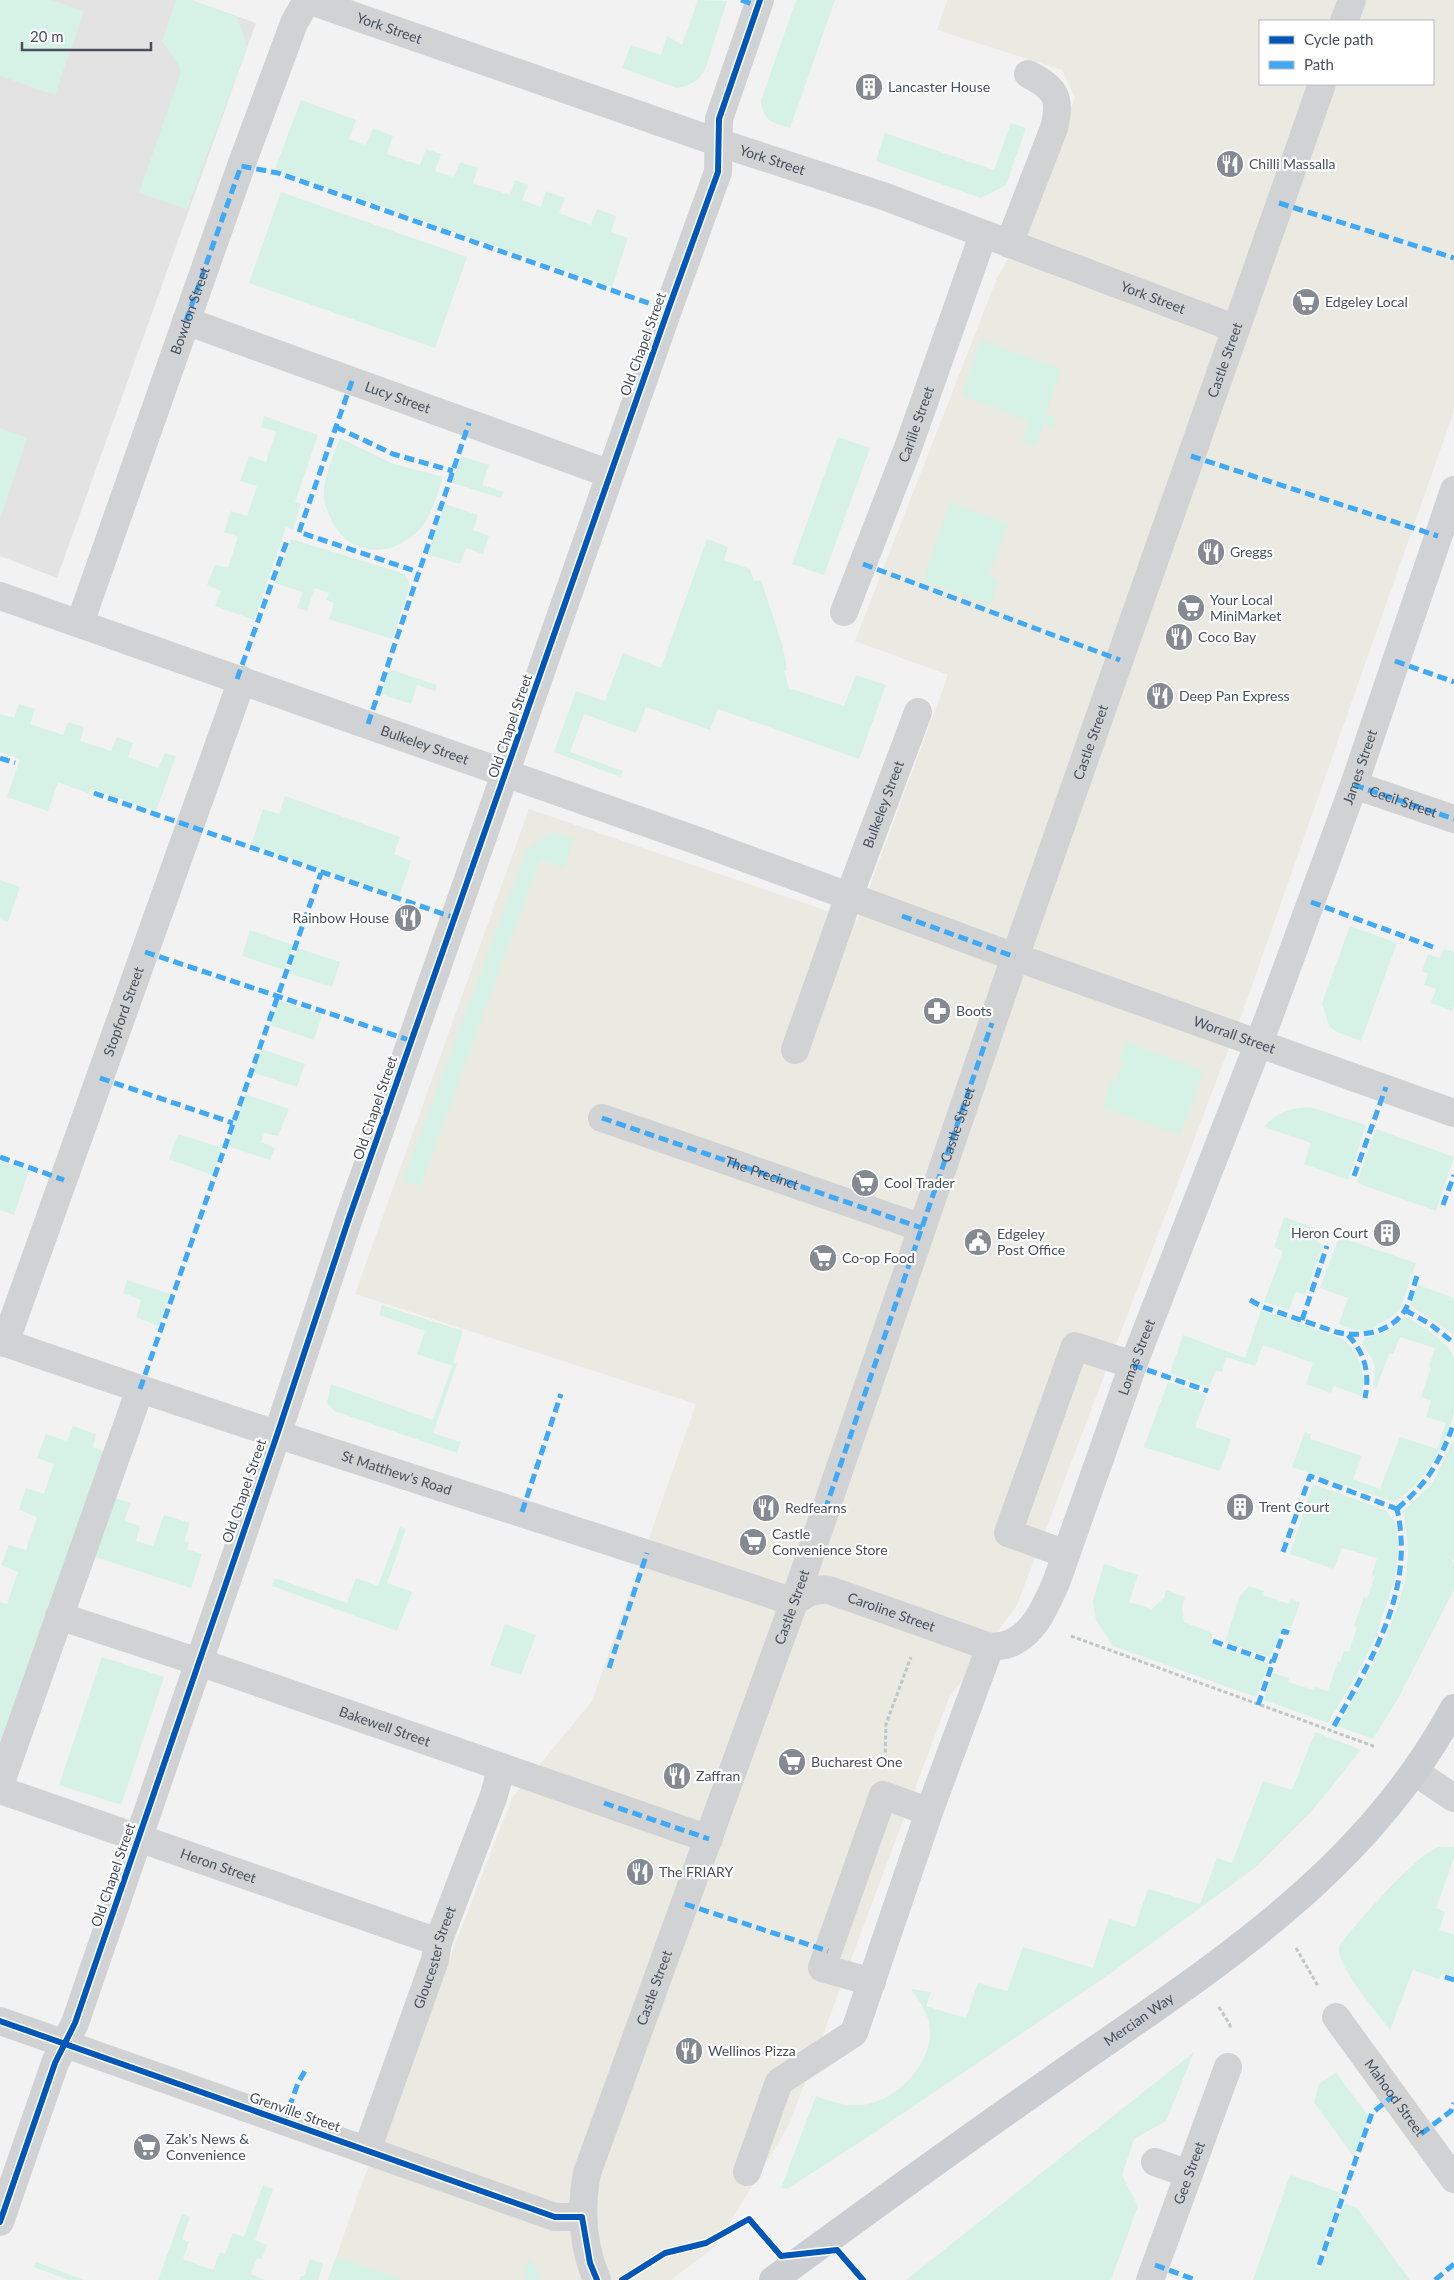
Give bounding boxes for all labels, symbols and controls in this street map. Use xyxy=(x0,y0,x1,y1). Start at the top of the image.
street label: York Street xyxy=(355,9,424,47)
scale bar xyxy=(22,20,151,52)
legend xyxy=(1259,20,1434,85)
text: 20 m xyxy=(30,27,64,45)
text: Cycle path xyxy=(1304,30,1373,48)
text: Path xyxy=(1304,55,1334,73)
building icon: Lancaster House xyxy=(854,72,884,102)
place label: Lancaster House xyxy=(888,78,990,95)
street label: York Street xyxy=(737,141,807,178)
restaurant icon: Chilli Massalla xyxy=(1215,149,1245,179)
place label: Chilli Massalla xyxy=(1249,155,1336,172)
street label: Bowdon Street xyxy=(166,265,213,357)
street label: York Street xyxy=(1118,277,1188,317)
supermarket icon: Edgeley Local xyxy=(1291,287,1321,317)
street label: Old Chapel Street xyxy=(616,290,669,398)
place label: Edgeley Local xyxy=(1325,293,1408,310)
street label: Castle Street xyxy=(1203,320,1245,400)
street label: Lucy Street xyxy=(363,377,433,417)
street label: Carlile Street xyxy=(894,384,937,465)
restaurant icon: Greggs xyxy=(1196,537,1226,567)
place label: Greggs xyxy=(1230,543,1273,560)
place label: Your Local MiniMarket xyxy=(1210,591,1281,624)
supermarket icon: Your Local MiniMarket xyxy=(1176,593,1206,623)
restaurant icon: Coco Bay xyxy=(1164,622,1194,652)
place label: Coco Bay xyxy=(1198,628,1257,645)
street label: Old Chapel Street xyxy=(484,672,535,780)
restaurant icon: Deep Pan Express xyxy=(1145,681,1175,711)
place label: Deep Pan Express xyxy=(1179,687,1290,704)
street label: Castle Street xyxy=(1069,702,1111,782)
street label: Bulkeley Street xyxy=(379,721,471,768)
street label: James Street xyxy=(1339,727,1380,807)
street label: Bulkeley Street xyxy=(859,758,907,850)
street label: Cecil Street xyxy=(1367,782,1440,821)
restaurant icon: Rainbow House xyxy=(393,903,423,933)
place label: Rainbow House xyxy=(293,909,389,926)
street label: Stopford Street xyxy=(99,964,147,1058)
pharmacy icon: Boots xyxy=(922,996,952,1026)
place label: Boots xyxy=(956,1002,992,1019)
street label: Worrall Street xyxy=(1191,1012,1278,1057)
street label: Old Chapel Street xyxy=(349,1054,400,1162)
street label: Castle Street xyxy=(936,1085,978,1165)
street label: The Precinct xyxy=(723,1152,801,1193)
supermarket icon: Cool Trader xyxy=(850,1168,880,1198)
place label: Cool Trader xyxy=(884,1174,955,1191)
building icon: Heron Court xyxy=(1372,1218,1402,1248)
place label: Heron Court xyxy=(1291,1224,1368,1241)
place label: Edgeley Post Office xyxy=(997,1225,1065,1258)
public building icon: Edgeley Post Office xyxy=(963,1227,993,1257)
supermarket icon: Co-op Food xyxy=(808,1243,838,1273)
place label: Co-op Food xyxy=(842,1249,915,1266)
street label: Lomas Street xyxy=(1114,1317,1158,1397)
street label: Old Chapel Street xyxy=(218,1437,269,1545)
street label: St Matthew's Road xyxy=(340,1447,454,1498)
building icon: Trent Court xyxy=(1225,1492,1255,1522)
restaurant icon: Redfearns xyxy=(751,1493,781,1523)
place label: Trent Court xyxy=(1259,1498,1329,1515)
place label: Redfearns xyxy=(785,1499,847,1516)
place label: Castle Convenience Store xyxy=(772,1525,888,1558)
supermarket icon: Castle Convenience Store xyxy=(738,1527,768,1557)
street label: Castle Street xyxy=(770,1567,813,1647)
street label: Caroline Street xyxy=(845,1588,937,1635)
street label: Bakewell Street xyxy=(337,1702,433,1750)
supermarket icon: Bucharest One xyxy=(777,1747,807,1777)
place label: Bucharest One xyxy=(811,1753,902,1770)
restaurant icon: Zaffran xyxy=(662,1761,692,1791)
place label: Zaffran xyxy=(696,1767,740,1784)
street label: Old Chapel Street xyxy=(87,1821,138,1929)
street label: Heron Street xyxy=(178,1844,258,1886)
restaurant icon: The FRIARY xyxy=(625,1857,655,1887)
place label: The FRIARY xyxy=(659,1863,733,1880)
street label: Gloucester Street xyxy=(409,1904,459,2011)
street label: Castle Street xyxy=(632,1948,675,2028)
street label: Mercian Way xyxy=(1100,1989,1177,2049)
restaurant icon: Wellinos Pizza xyxy=(674,2036,704,2066)
place label: Wellinos Pizza xyxy=(708,2042,796,2059)
street label: Mahood Street xyxy=(1361,2055,1429,2140)
street label: Grenville Street xyxy=(247,2088,343,2135)
place label: Zak's News & Convenience xyxy=(166,2130,249,2163)
supermarket icon: Zak's News & Convenience xyxy=(132,2132,162,2162)
street label: Gee Street xyxy=(1169,2139,1208,2206)

